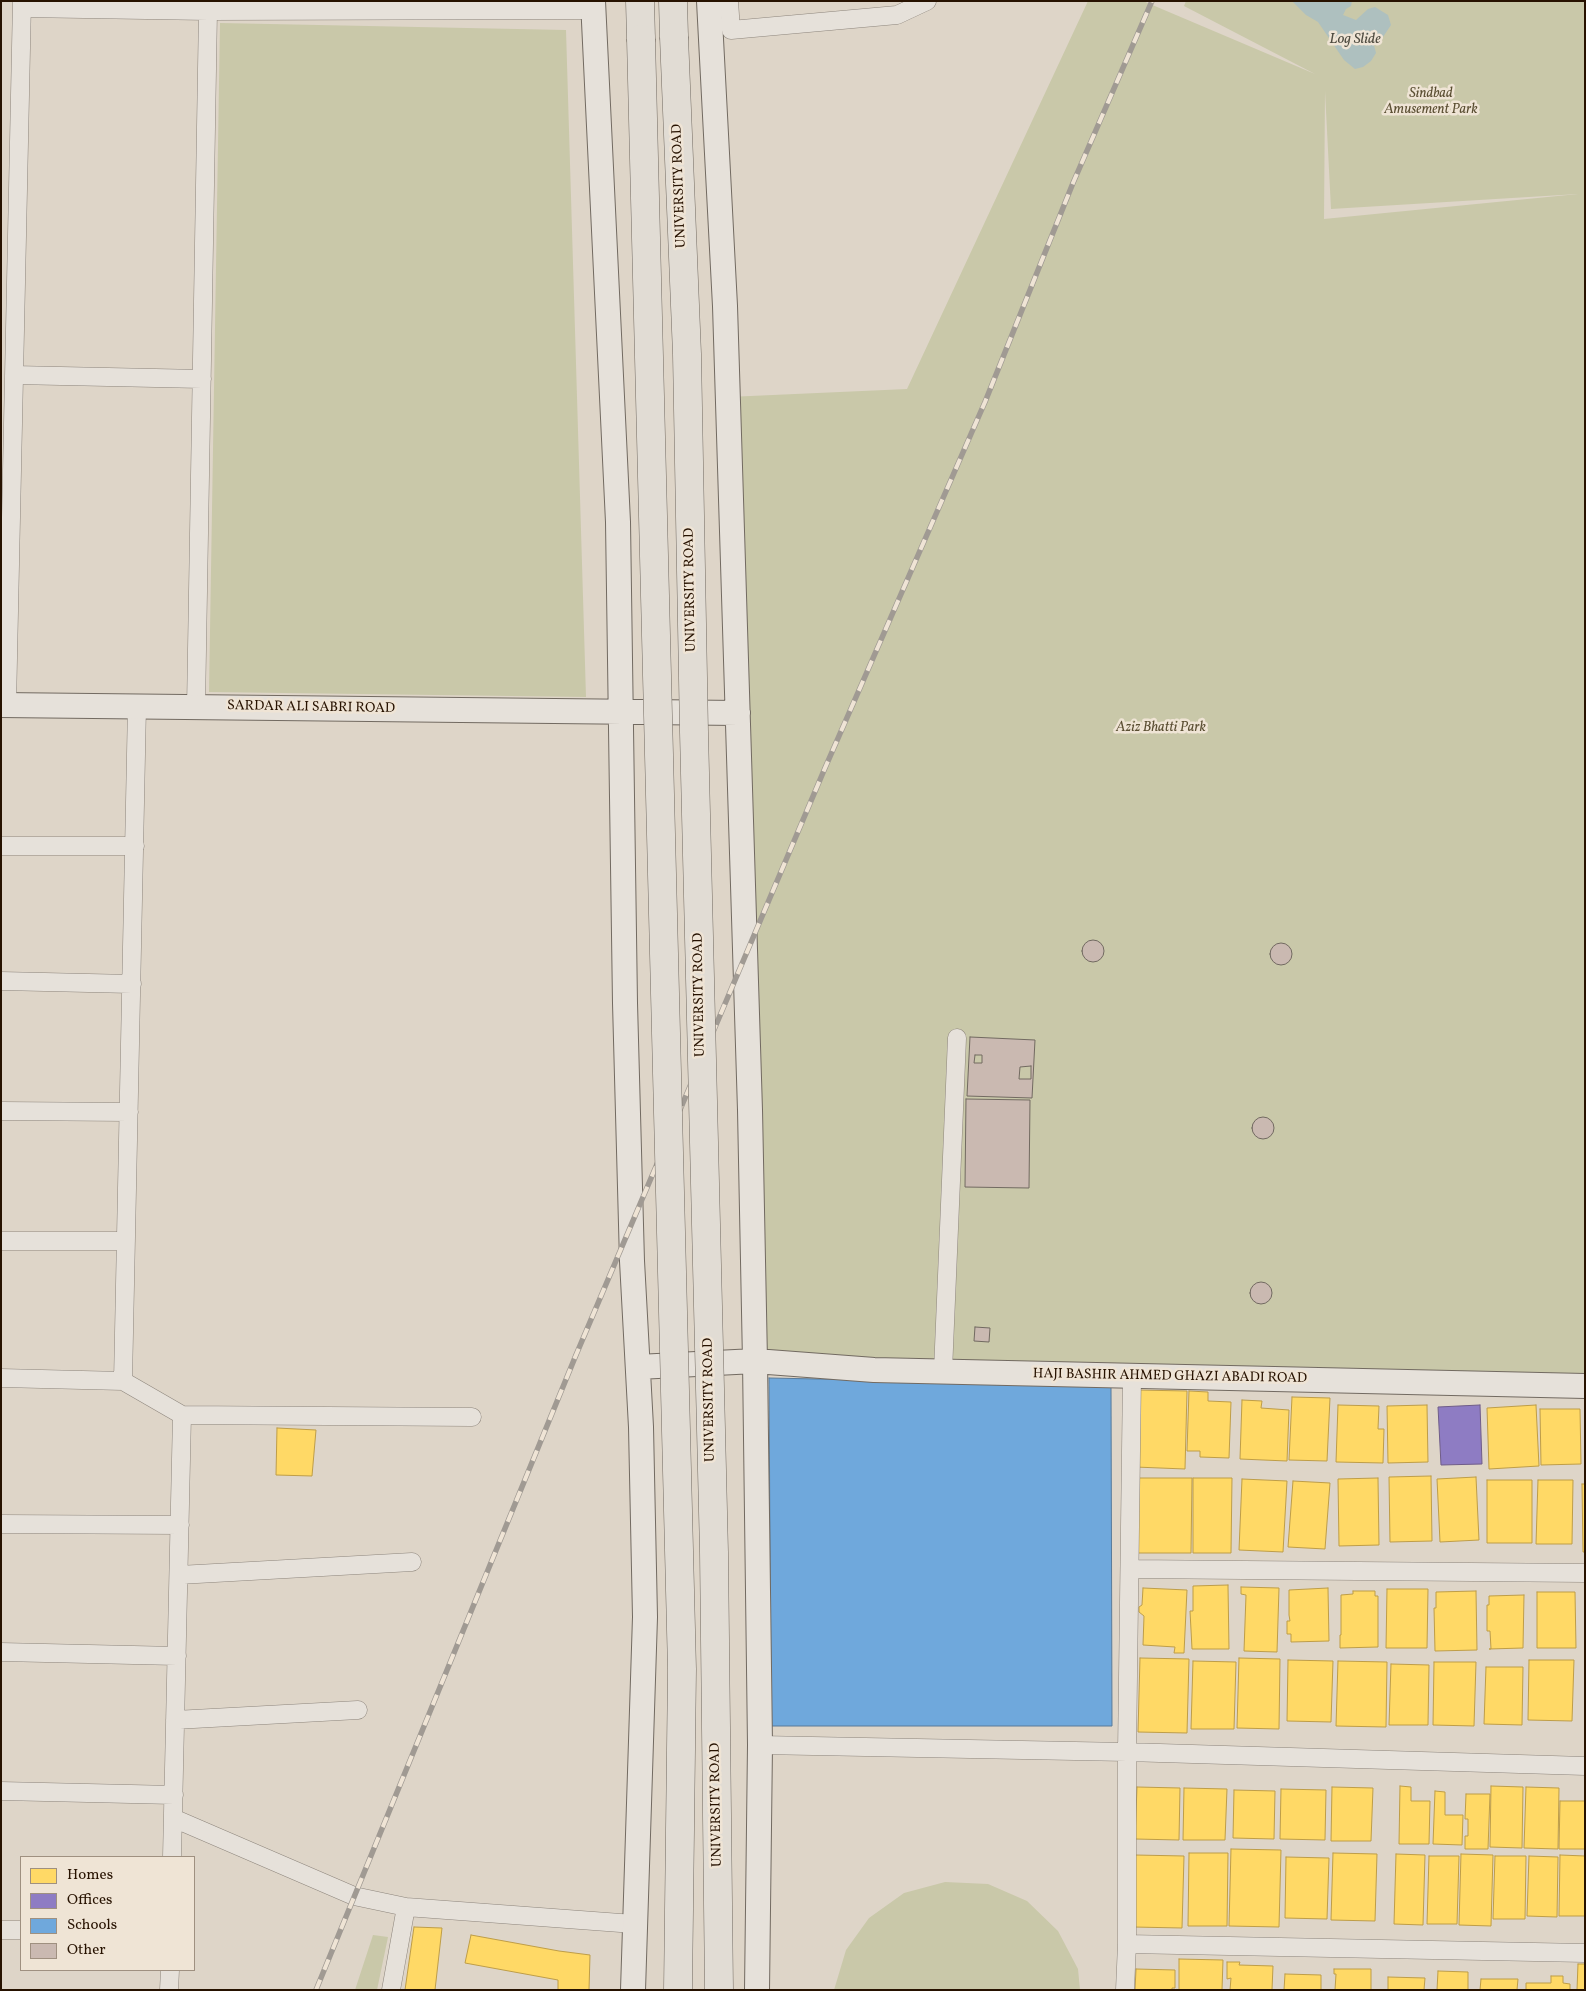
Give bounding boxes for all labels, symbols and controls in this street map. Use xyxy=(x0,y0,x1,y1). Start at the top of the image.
water label: Log Slide xyxy=(1329,31,1381,49)
park label: Sindbad Amusement Park xyxy=(1384,86,1478,118)
street label: UNIVERSITY ROAD xyxy=(669,124,691,248)
street label: UNIVERSITY ROAD xyxy=(682,528,700,652)
street label: SARDAR ALI SABRI ROAD xyxy=(227,698,395,718)
park label: Aziz Bhatti Park xyxy=(1116,720,1206,736)
street label: UNIVERSITY ROAD xyxy=(691,933,709,1057)
street label: UNIVERSITY ROAD xyxy=(701,1338,719,1462)
street label: HAJI BASHIR AHMED GHAZI ABADI ROAD xyxy=(1033,1366,1307,1388)
street label: UNIVERSITY ROAD xyxy=(708,1743,726,1867)
legend xyxy=(20,1856,195,1971)
text: Homes xyxy=(67,1865,113,1886)
text: Offices xyxy=(67,1890,112,1911)
text: Schools xyxy=(67,1915,117,1936)
text: Other xyxy=(67,1940,106,1961)

